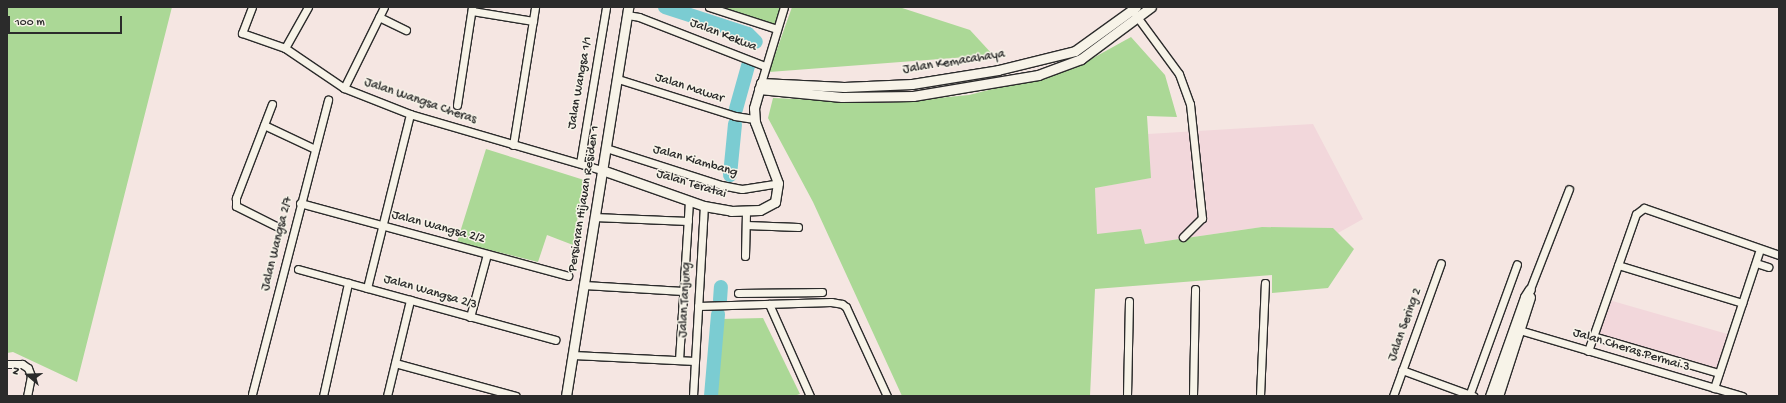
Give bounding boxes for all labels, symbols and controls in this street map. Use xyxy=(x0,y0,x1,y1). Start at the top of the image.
scale bar xyxy=(10,8,124,34)
text: 100 m xyxy=(15,16,45,30)
street label: Jalan Kekwa xyxy=(687,16,759,56)
street label: Jalan Wangsa 1/1 xyxy=(565,35,597,131)
street label: Jalan Kemacahaya xyxy=(902,47,1006,79)
street label: Jalan Mawar xyxy=(653,71,725,107)
street label: Jalan Wangsa Cheras xyxy=(362,75,478,129)
street label: Persiaran Hijauan Residen 1 xyxy=(566,125,604,273)
street label: Jalan Kiambang xyxy=(651,142,739,182)
street label: Jalan Teratai xyxy=(654,167,728,203)
street label: Jalan Wangsa 2/7 xyxy=(259,195,297,293)
street label: Jalan Wangsa 2/2 xyxy=(390,208,486,248)
street label: Jalan Tanjung xyxy=(676,262,696,338)
street label: Jalan Wangsa 2/3 xyxy=(381,272,479,314)
street label: Jalan Sering 2 xyxy=(1386,286,1426,364)
street label: Jalan Cheras Permai 3 xyxy=(1571,326,1691,376)
north arrow xyxy=(8,355,48,395)
text: N xyxy=(10,366,23,376)

